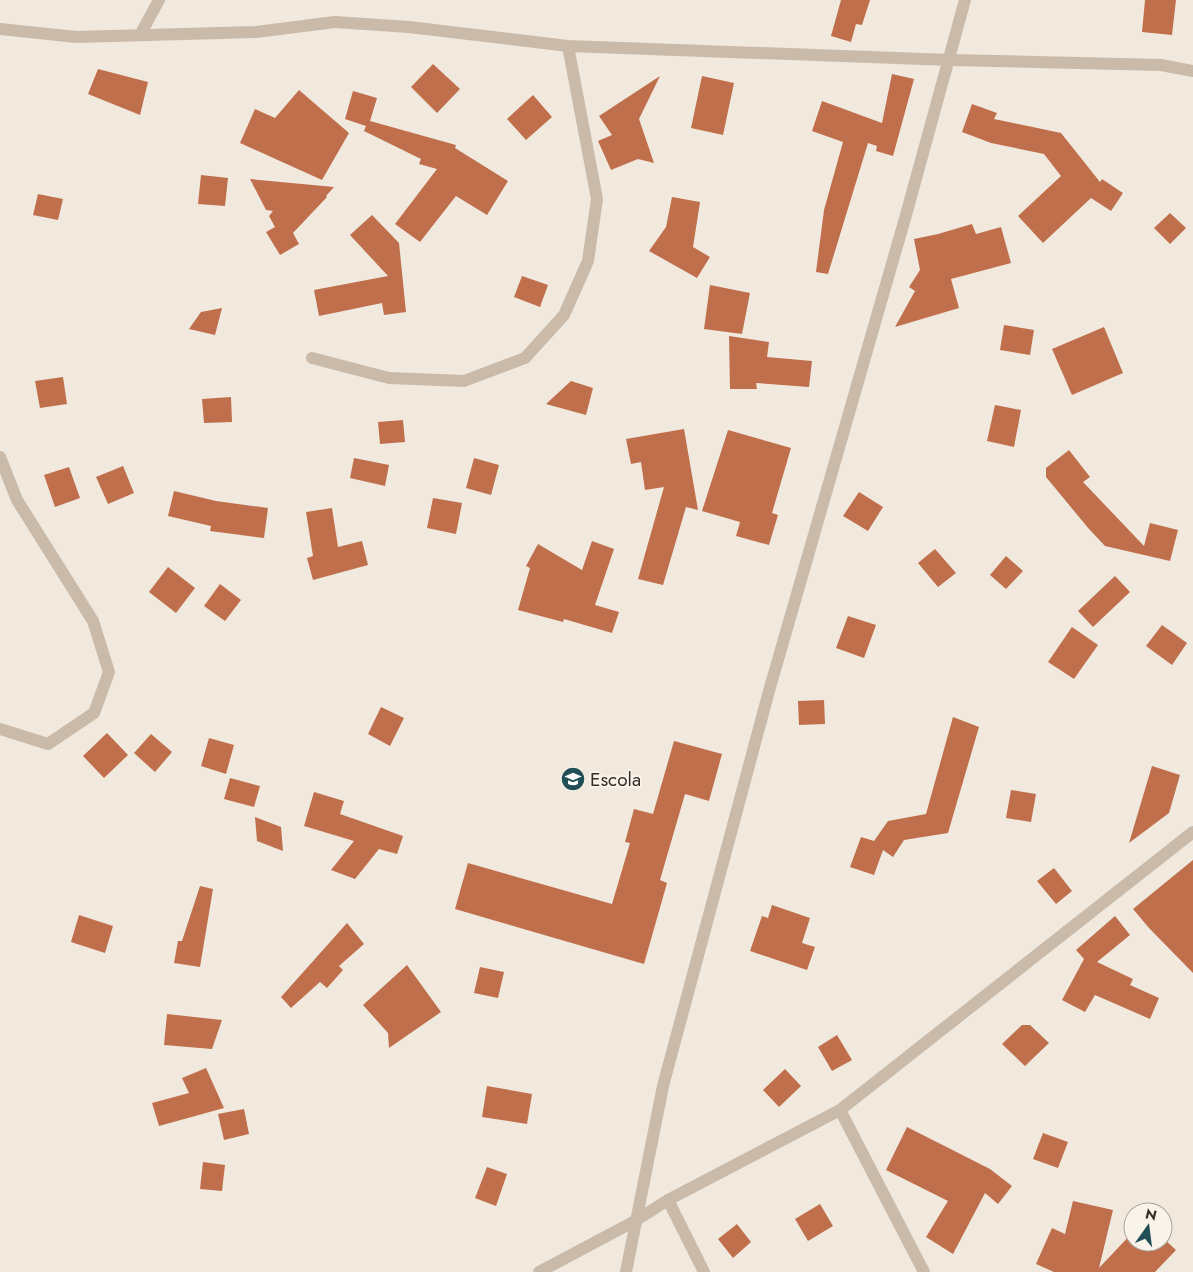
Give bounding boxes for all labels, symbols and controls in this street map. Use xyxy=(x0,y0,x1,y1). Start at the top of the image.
school or university icon: Escola xyxy=(560,766,586,792)
place label: Escola xyxy=(590,766,641,793)
north arrow xyxy=(1123,1202,1173,1252)
text: N xyxy=(1143,1203,1159,1225)

